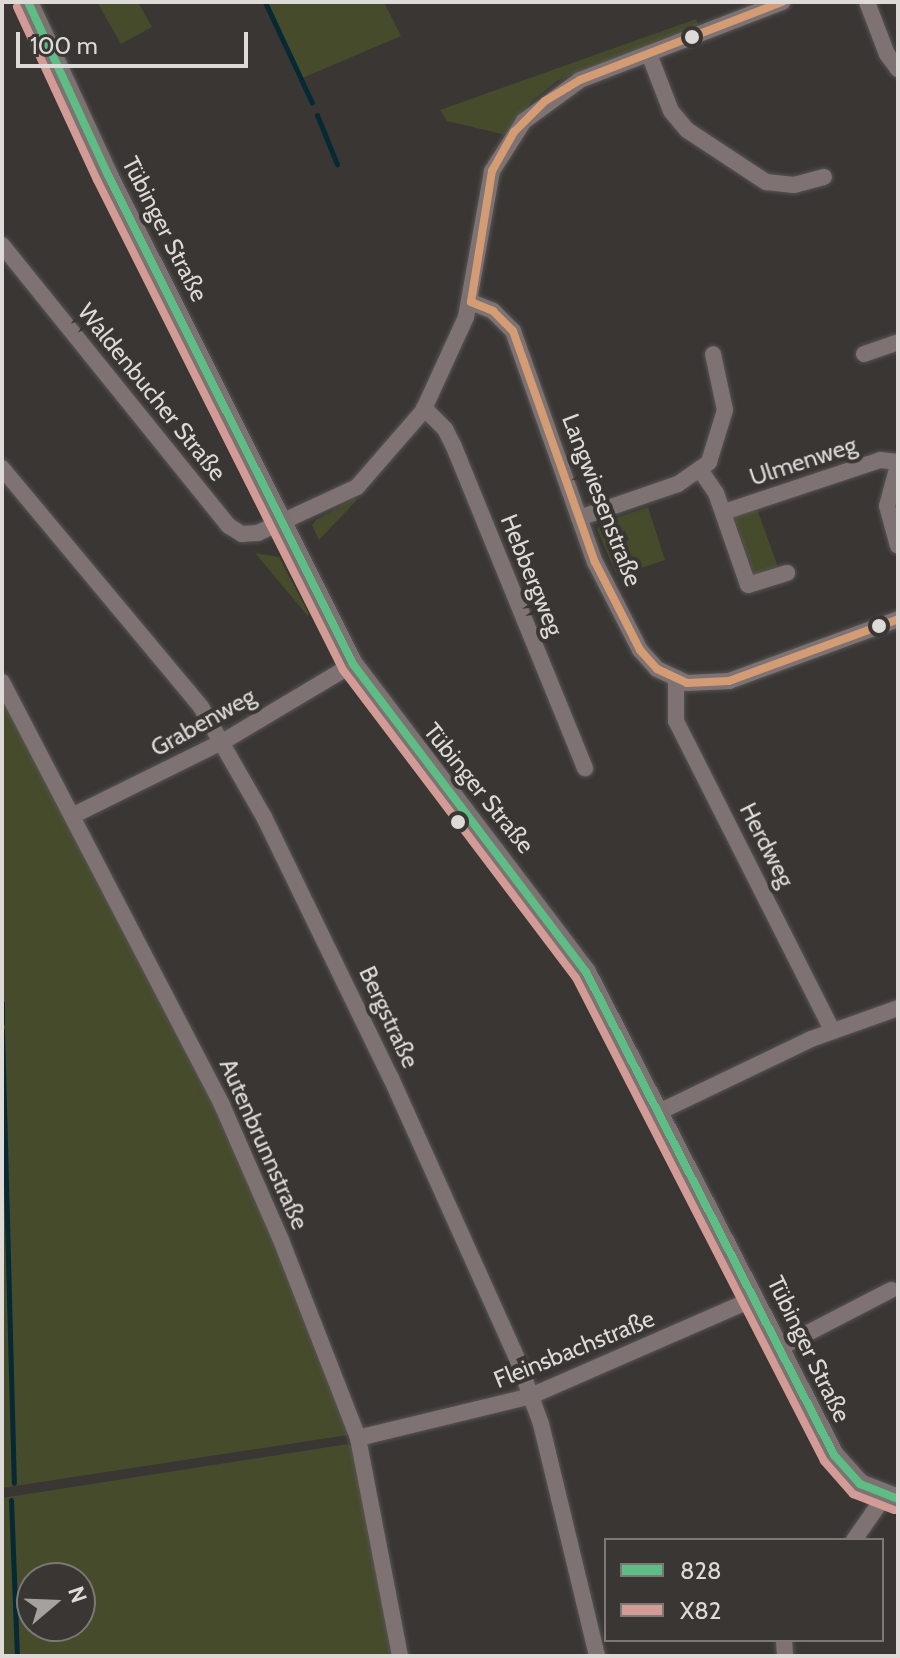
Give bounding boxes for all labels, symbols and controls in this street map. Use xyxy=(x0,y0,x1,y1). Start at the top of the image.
scale bar xyxy=(20,16,252,66)
unlabelled marker xyxy=(684,29,700,45)
text: 100 m xyxy=(30,31,98,60)
street label: Tübinger Straße xyxy=(116,152,214,306)
street label: Waldenbucher Straße xyxy=(72,298,232,486)
street label: Langwiesenstraße xyxy=(556,410,648,590)
street label: Ulmenweg xyxy=(746,430,860,492)
street label: Hebbergweg xyxy=(495,510,569,640)
unlabelled marker xyxy=(871,618,887,634)
street label: Grabenweg xyxy=(146,681,260,763)
street label: Tübinger Straße xyxy=(418,717,540,859)
street label: Herdweg xyxy=(734,798,800,892)
unlabelled marker xyxy=(450,814,466,830)
street label: Bergstraße xyxy=(353,962,425,1072)
street label: Autenbrunnstraße xyxy=(213,1054,315,1234)
street label: Tübinger Straße xyxy=(761,1271,857,1427)
street label: Fleinsbachstraße xyxy=(490,1304,658,1394)
legend xyxy=(604,1538,884,1642)
text: 828 xyxy=(680,1556,722,1585)
north arrow xyxy=(16,1562,96,1642)
text: N xyxy=(62,1583,93,1606)
text: X82 xyxy=(680,1596,721,1625)

